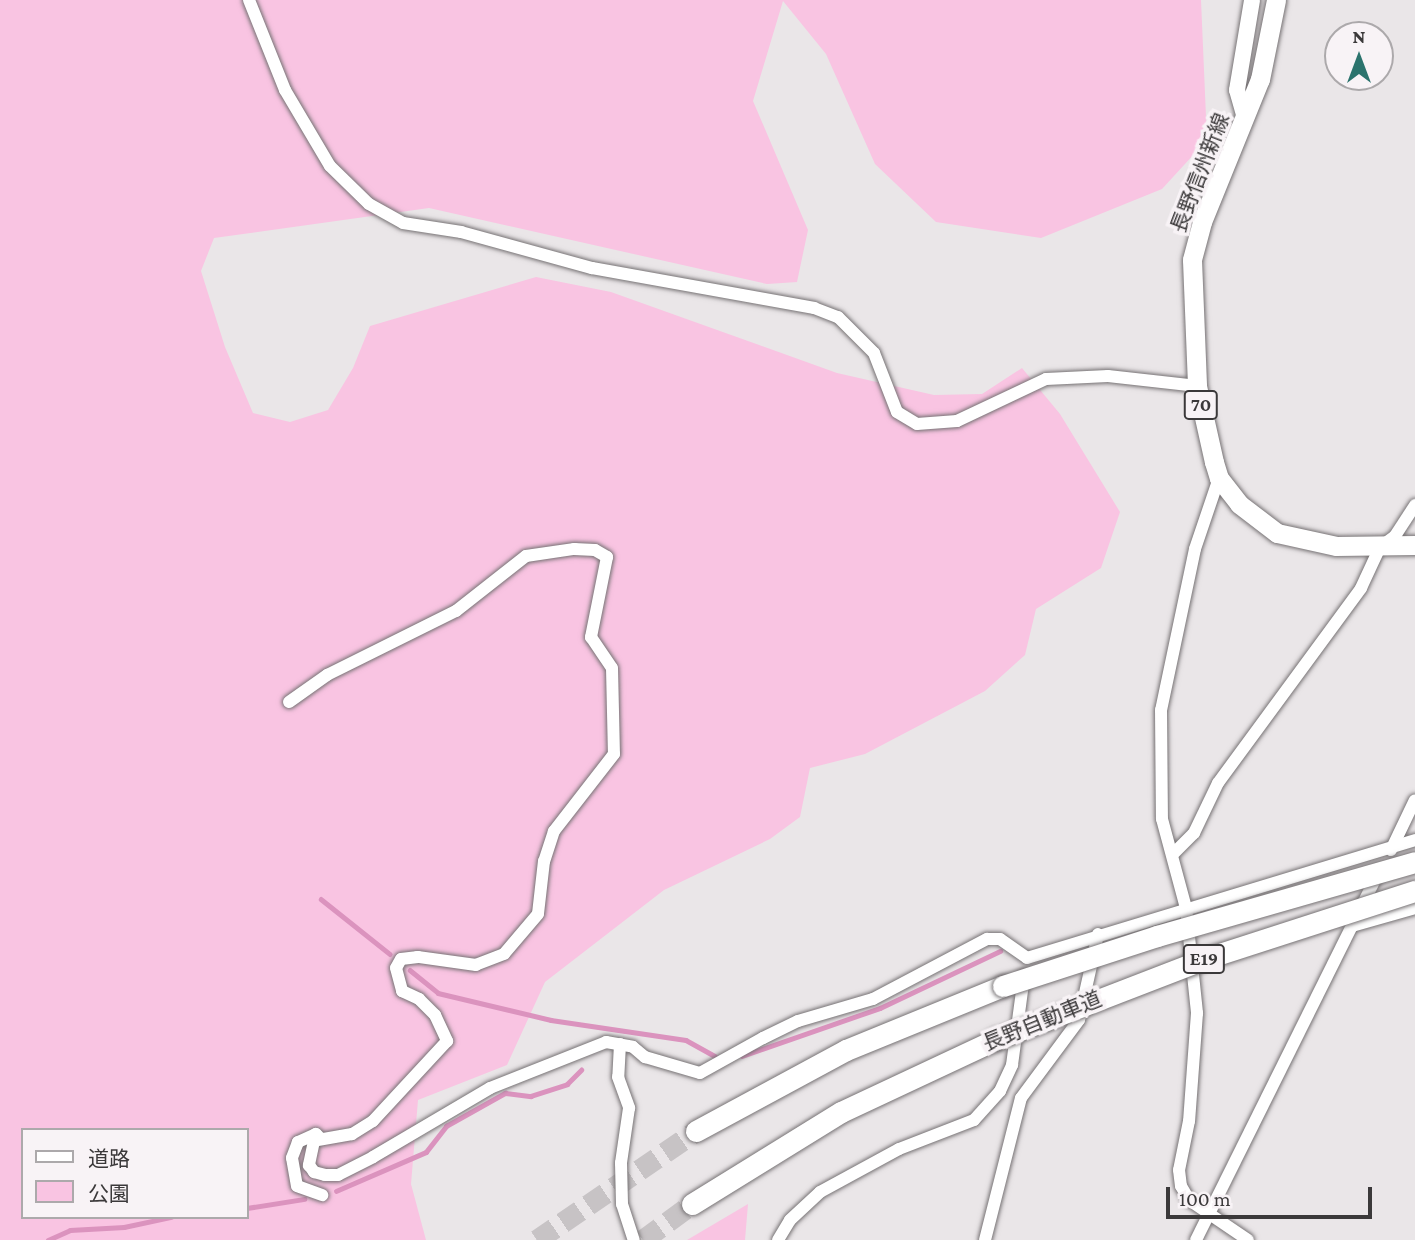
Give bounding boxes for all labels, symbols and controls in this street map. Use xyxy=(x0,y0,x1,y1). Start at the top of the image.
north arrow xyxy=(1324,21,1394,91)
text: N xyxy=(1353,26,1365,47)
street label: 長野信州新線 xyxy=(1166,110,1234,236)
road number: 70 xyxy=(1184,390,1218,420)
road number: E19 xyxy=(1181,944,1227,974)
street label: 長野自動車道 xyxy=(979,986,1105,1056)
legend xyxy=(21,1128,248,1219)
text: 道路 xyxy=(88,1147,130,1171)
scale bar xyxy=(1170,1174,1376,1218)
text: 公園 xyxy=(88,1182,130,1206)
text: 100 m xyxy=(1179,1187,1231,1211)

